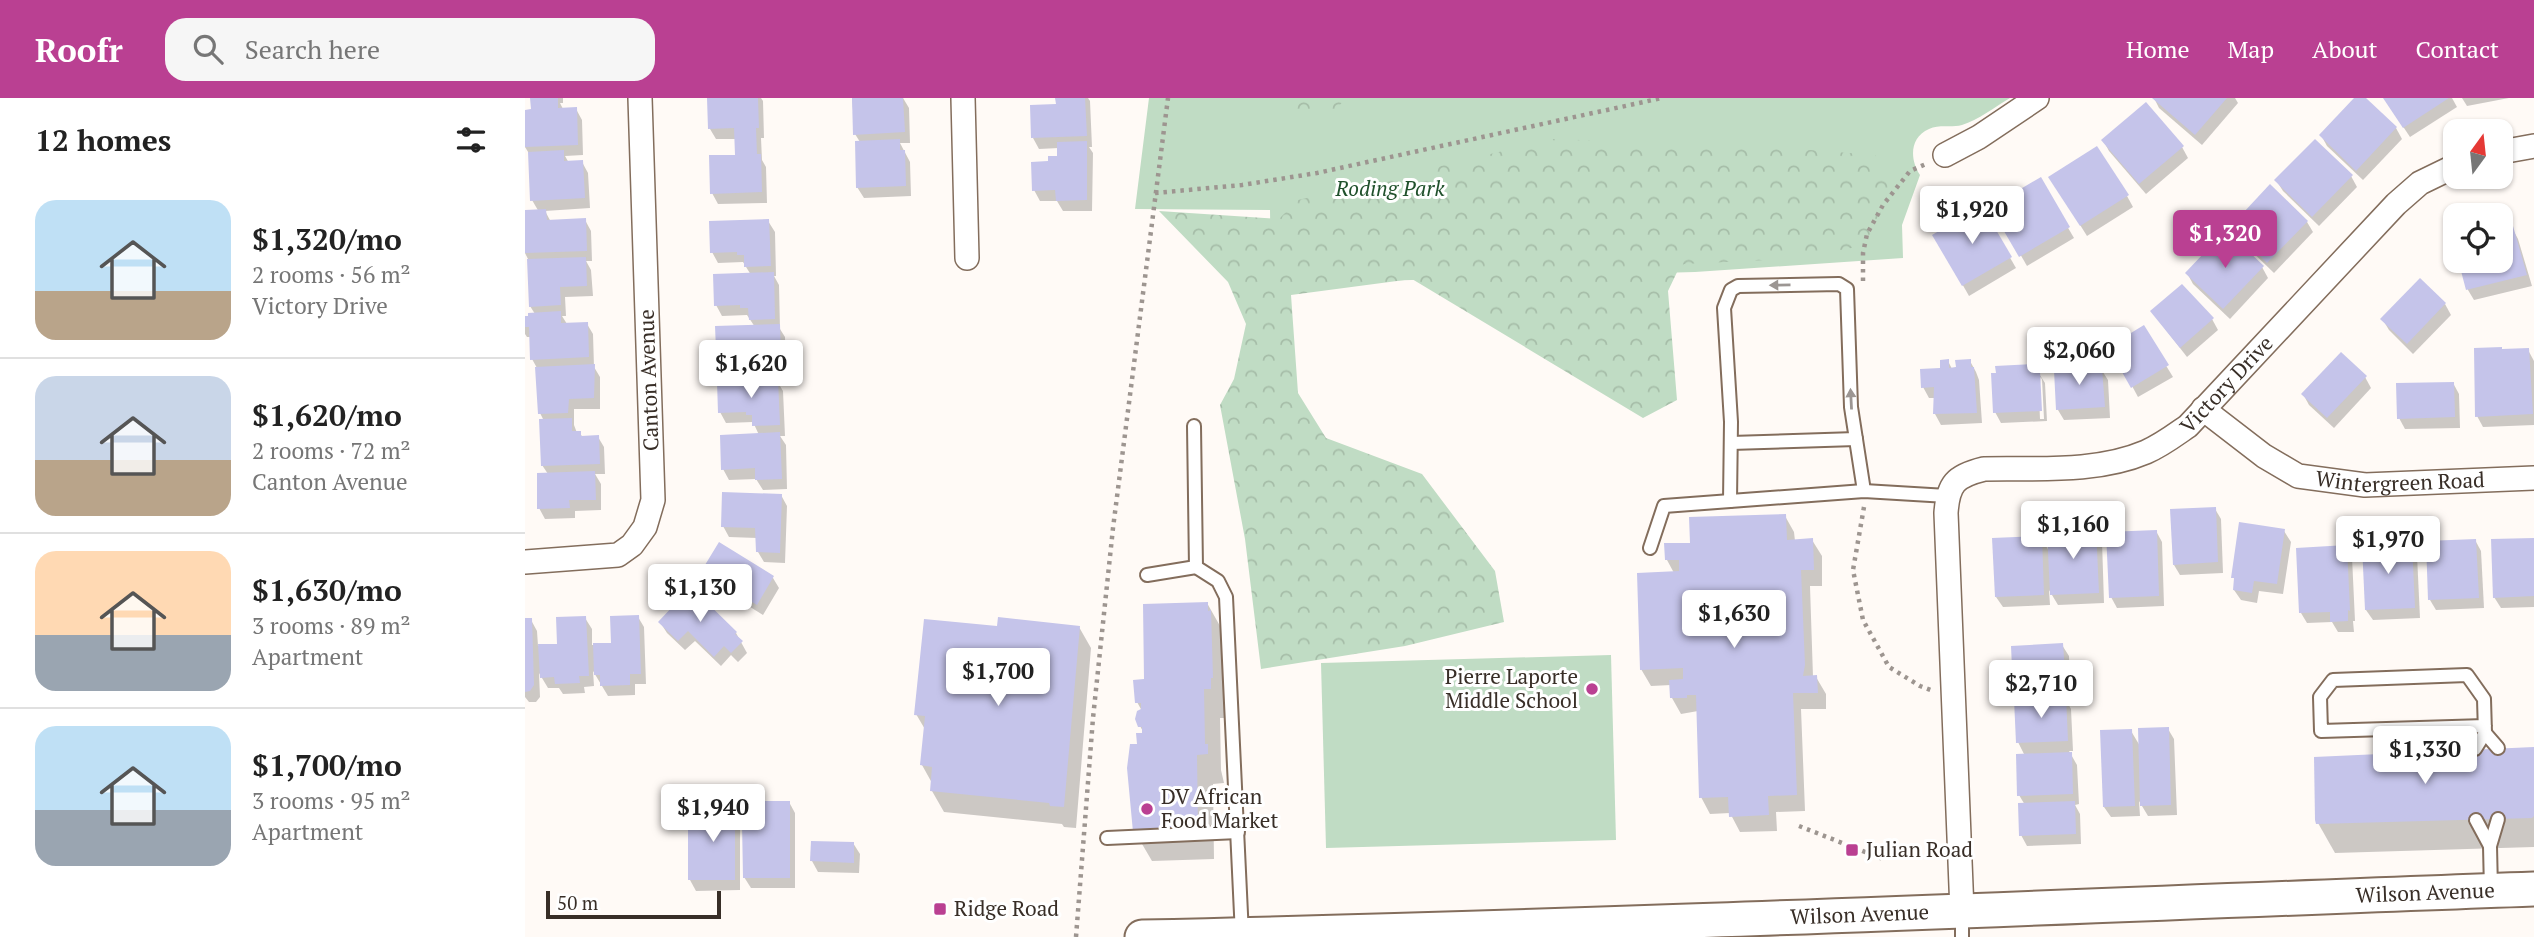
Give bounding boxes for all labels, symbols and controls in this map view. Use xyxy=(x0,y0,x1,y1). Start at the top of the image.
search box xyxy=(165,18,655,81)
text: Roofr xyxy=(35,28,123,71)
icon: search xyxy=(189,30,227,68)
text: Search here xyxy=(245,32,380,66)
text: Home xyxy=(2126,33,2190,65)
text: Map xyxy=(2228,33,2274,65)
text: About xyxy=(2312,33,2378,65)
text: Contact xyxy=(2416,33,2499,65)
north arrow xyxy=(2443,119,2513,189)
map controls xyxy=(2443,119,2513,273)
text: 12 homes xyxy=(35,120,171,160)
icon: filters xyxy=(452,121,490,159)
park label: Roding Park xyxy=(1334,174,1445,202)
pin: $1,920 xyxy=(1915,186,2029,246)
text: $1,920 xyxy=(1936,193,2008,224)
button: locate xyxy=(2443,203,2513,273)
pin: $1,320 xyxy=(2168,211,2282,270)
text: $1,320 xyxy=(2189,217,2261,248)
text: $1,320/mo xyxy=(252,219,402,259)
icon: home xyxy=(91,228,175,312)
text: 2 rooms · 56 m² xyxy=(252,259,411,290)
one-way arrow xyxy=(1769,279,1791,291)
text: Victory Drive xyxy=(252,290,388,321)
street label: Canton Avenue xyxy=(632,309,664,451)
pin: $2,060 xyxy=(2022,328,2136,387)
street label: Victory Drive xyxy=(2173,329,2279,439)
text: $2,060 xyxy=(2043,334,2115,365)
pin: $1,620 xyxy=(694,341,808,400)
text: $1,620 xyxy=(715,347,787,378)
one-way arrow xyxy=(1845,388,1856,410)
text: $1,620/mo xyxy=(252,395,402,435)
icon: home xyxy=(91,404,175,488)
text: 2 rooms · 72 m² xyxy=(252,435,411,466)
street label: Wintergreen Road xyxy=(2314,463,2486,498)
text: Canton Avenue xyxy=(252,466,407,497)
pin: $1,160 xyxy=(2016,502,2130,561)
text: $1,160 xyxy=(2037,508,2109,539)
pin: $1,970 xyxy=(2331,517,2445,576)
text: $1,970 xyxy=(2352,523,2424,554)
pin: $1,130 xyxy=(643,564,757,624)
text: $1,630/mo xyxy=(252,570,402,610)
text: $1,130 xyxy=(664,571,736,602)
icon: home xyxy=(91,579,175,663)
pin: $1,630 xyxy=(1677,590,1791,650)
text: $1,630 xyxy=(1698,597,1770,628)
text: 3 rooms · 89 m² xyxy=(252,610,411,641)
text: Apartment xyxy=(252,641,363,672)
pin: $1,700 xyxy=(941,648,1055,708)
text: $1,700 xyxy=(962,655,1034,686)
pin: $2,710 xyxy=(1984,660,2098,720)
place label: Pierre Laporte Middle School xyxy=(1445,662,1578,714)
text: $2,710 xyxy=(2005,667,2077,698)
marker: Pierre Laporte Middle School xyxy=(1584,681,1600,697)
pin: $1,330 xyxy=(2368,726,2482,786)
text: $1,330 xyxy=(2389,733,2461,764)
text: $1,700/mo xyxy=(252,745,402,785)
icon: home xyxy=(91,754,175,838)
place label: DV African Food Market xyxy=(1161,782,1278,834)
pin: $1,940 xyxy=(656,784,770,844)
text: 3 rooms · 95 m² xyxy=(252,785,411,816)
text: $1,940 xyxy=(677,791,749,822)
marker: DV African Food Market xyxy=(1139,801,1155,817)
text: Apartment xyxy=(252,816,363,847)
place label: Julian Road xyxy=(1866,835,1973,863)
marker: Julian Road xyxy=(1844,842,1860,858)
street label: Wilson Avenue xyxy=(2355,875,2495,909)
scale bar xyxy=(546,888,721,920)
text: 50 m xyxy=(557,890,598,915)
place label: Ridge Road xyxy=(954,894,1059,922)
street label: Wilson Avenue xyxy=(1790,897,1930,930)
marker: Ridge Road xyxy=(932,901,948,917)

